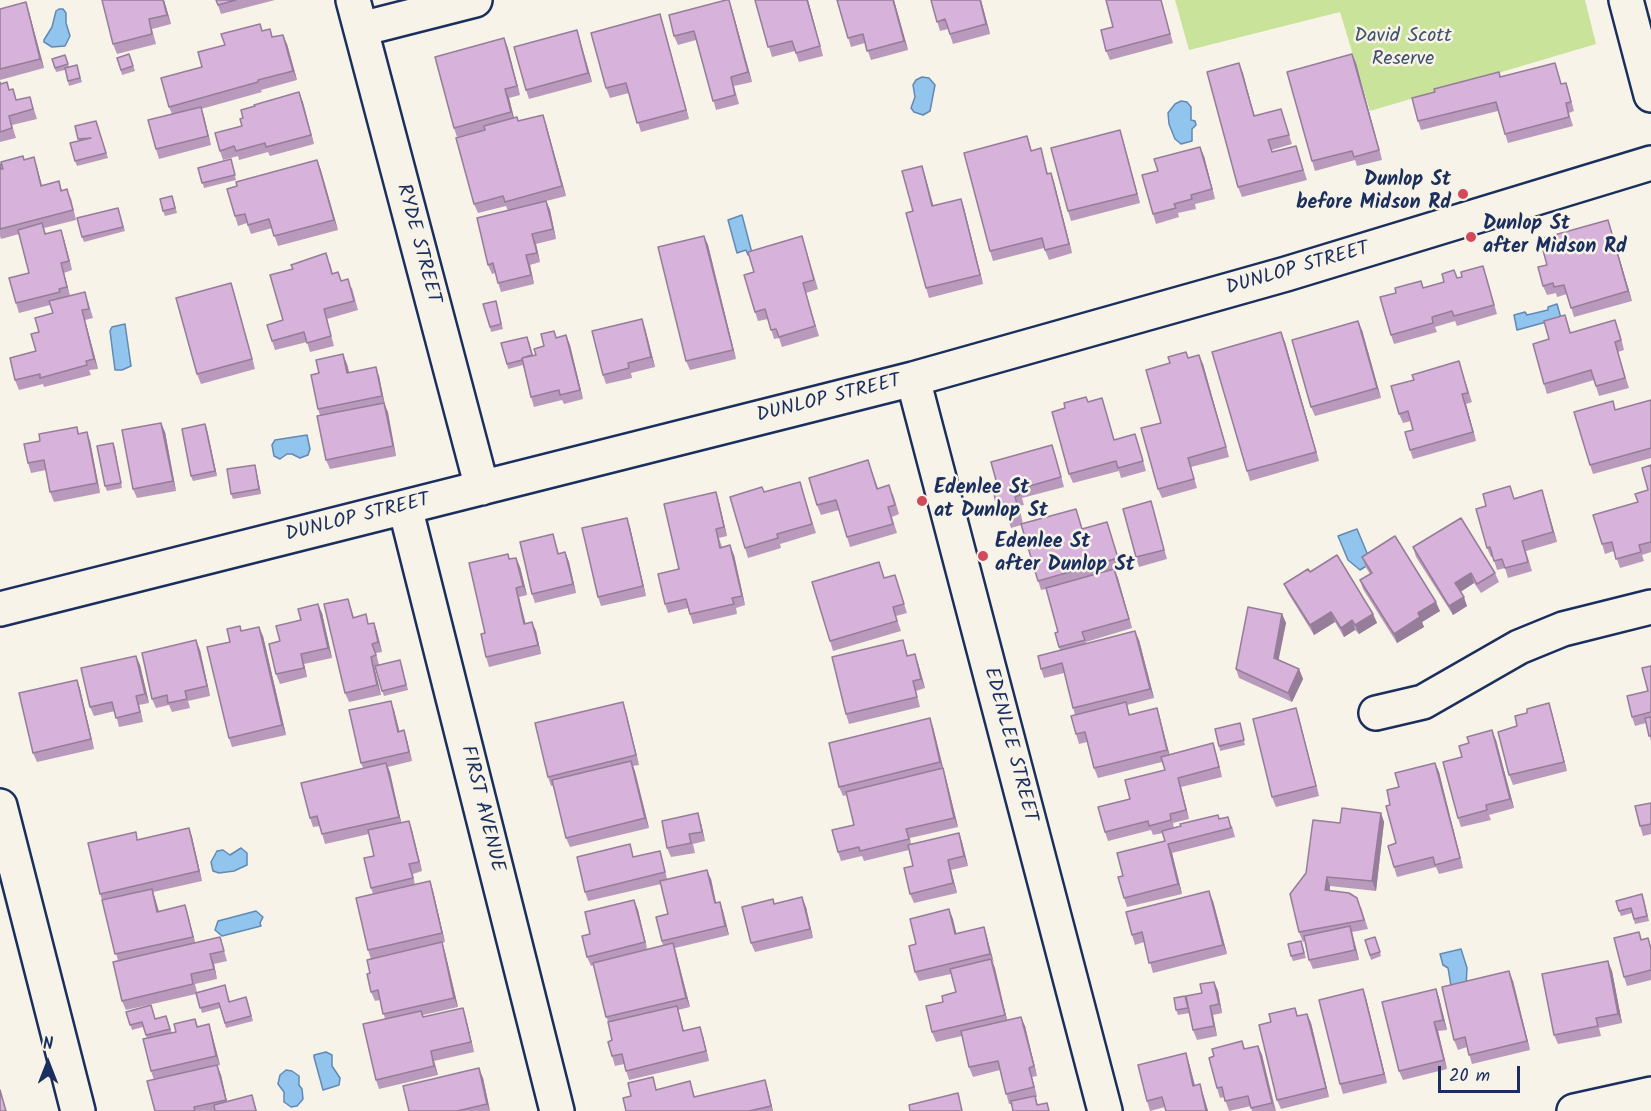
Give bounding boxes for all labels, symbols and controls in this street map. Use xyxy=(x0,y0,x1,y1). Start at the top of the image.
park label: David Scott Reserve xyxy=(1354,26,1452,73)
place label: Dunlop St before Midson Rd xyxy=(1296,170,1451,217)
street label: RYDE STREET xyxy=(390,182,444,306)
marker: Dunlop St before Midson Rd xyxy=(1456,187,1470,201)
place label: Dunlop St after Midson Rd xyxy=(1483,214,1627,261)
marker: Dunlop St after Midson Rd xyxy=(1464,230,1478,244)
street label: DUNLOP STREET xyxy=(1224,238,1372,302)
street label: DUNLOP STREET xyxy=(755,371,903,429)
place label: Edenlee St at Dunlop St xyxy=(934,478,1048,525)
street label: DUNLOP STREET xyxy=(284,490,432,548)
marker: Edenlee St at Dunlop St xyxy=(915,494,929,508)
place label: Edenlee St after Dunlop St xyxy=(995,532,1135,579)
marker: Edenlee St after Dunlop St xyxy=(976,549,990,563)
street label: EDENLEE STREET xyxy=(977,665,1041,825)
street label: FIRST AVENUE xyxy=(454,743,508,875)
text: N xyxy=(43,1032,53,1057)
north arrow xyxy=(18,1033,78,1093)
scale bar xyxy=(1441,1054,1524,1092)
text: 20 m xyxy=(1449,1062,1490,1091)

